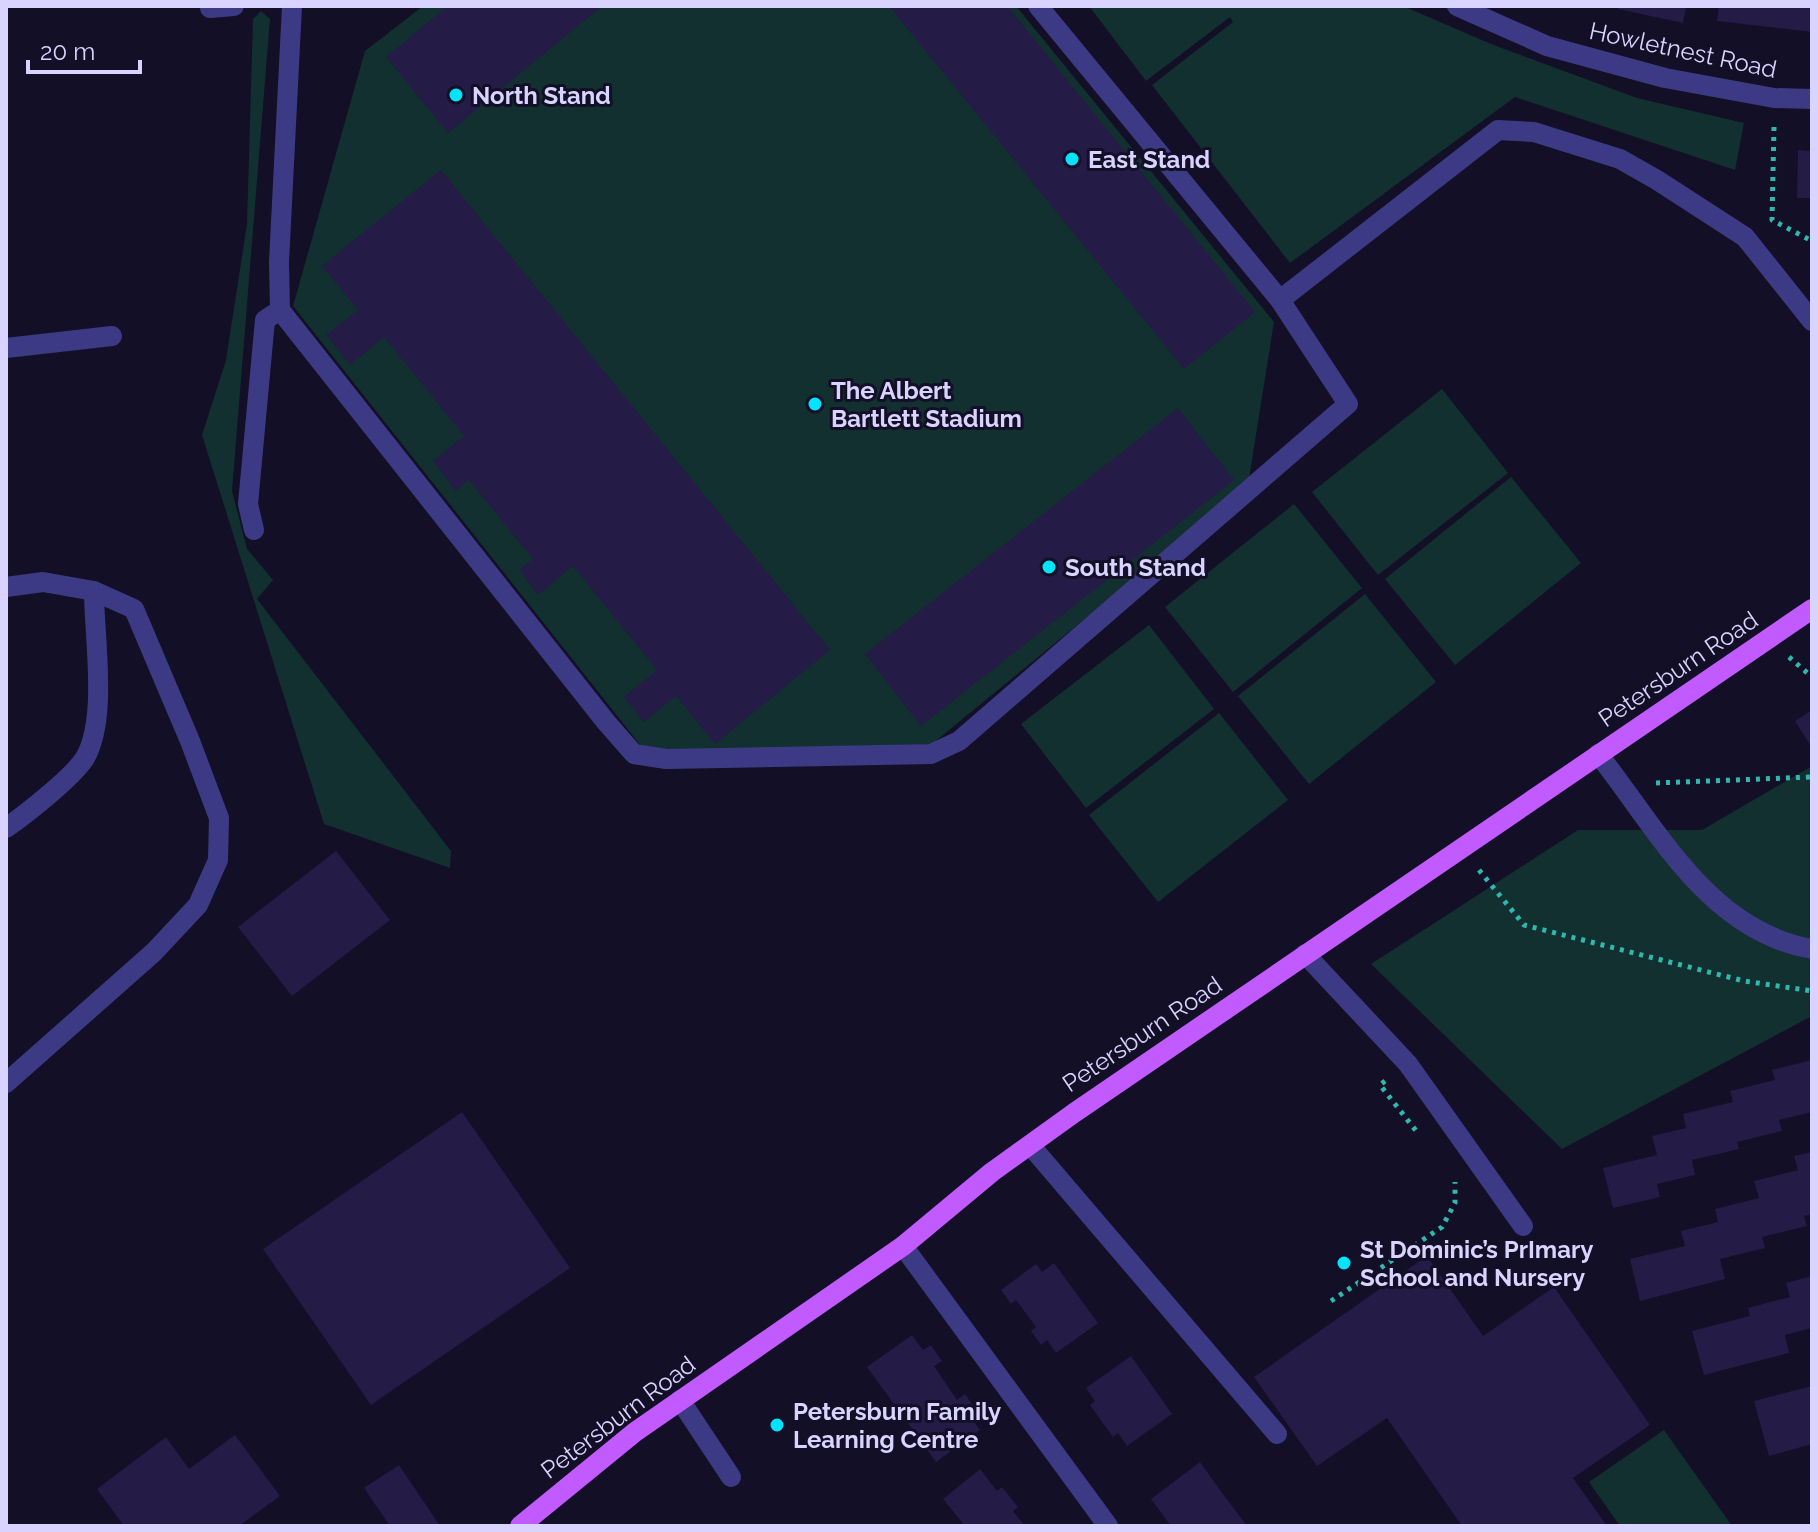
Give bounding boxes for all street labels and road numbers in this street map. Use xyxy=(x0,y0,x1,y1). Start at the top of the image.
street label: Howletnest Road xyxy=(1587,16,1779,84)
street label: Petersburn Road xyxy=(1593,605,1763,733)
street label: Petersburn Road xyxy=(1057,970,1227,1098)
street label: Petersburn Road xyxy=(535,1350,701,1484)

